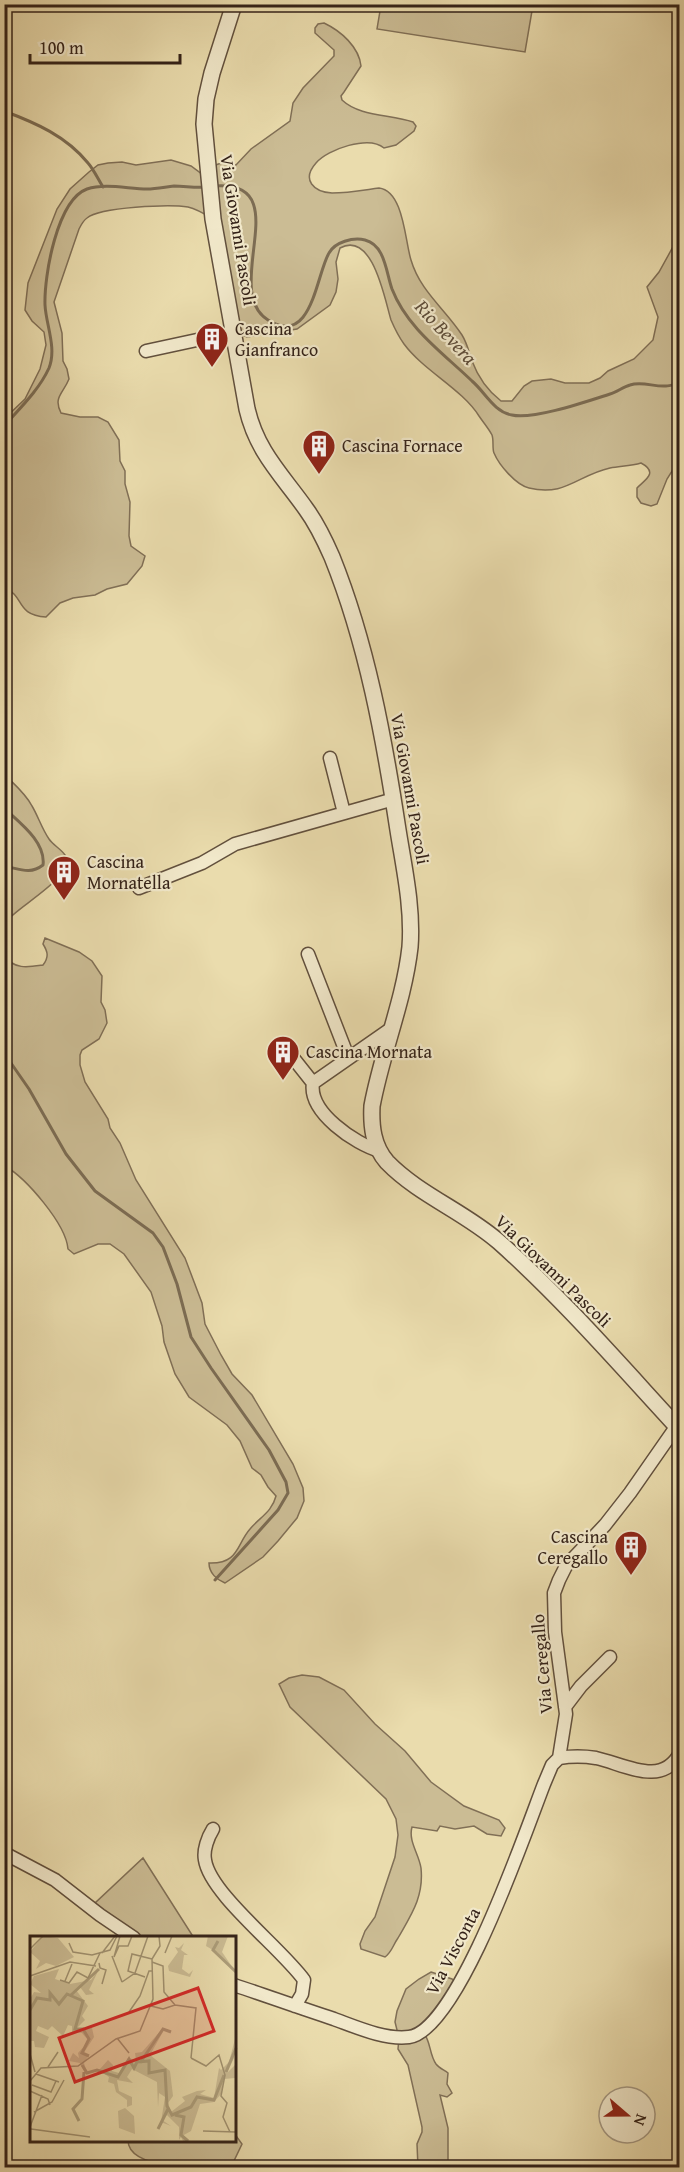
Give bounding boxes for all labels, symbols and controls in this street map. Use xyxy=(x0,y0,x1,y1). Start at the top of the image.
scale bar xyxy=(30,27,180,65)
text: 100 m xyxy=(39,34,84,61)
street label: Via Giovanni Pascoli xyxy=(213,152,264,307)
water label: Rio Bevera xyxy=(408,292,485,371)
place label: Cascina Gianfranco xyxy=(235,315,318,363)
building icon: Cascina Gianfranco xyxy=(194,321,230,368)
building icon: Cascina Fornace xyxy=(301,428,337,475)
place label: Cascina Fornace xyxy=(342,432,463,459)
street label: Via Giovanni Pascoli xyxy=(384,711,437,866)
place label: Cascina Mornatella xyxy=(87,848,171,896)
building icon: Cascina Mornatella xyxy=(46,854,82,901)
building icon: Cascina Mornata xyxy=(265,1034,301,1081)
place label: Cascina Mornata xyxy=(306,1038,432,1065)
street label: Via Giovanni Pascoli xyxy=(489,1208,618,1333)
place label: Cascina Ceregallo xyxy=(537,1523,608,1571)
building icon: Cascina Ceregallo xyxy=(613,1529,649,1576)
street label: Via Ceregallo xyxy=(524,1613,559,1715)
street label: Via Visconta xyxy=(418,1902,487,1999)
inset map xyxy=(30,1936,236,2142)
north arrow xyxy=(597,2085,657,2145)
text: N xyxy=(628,2111,654,2130)

